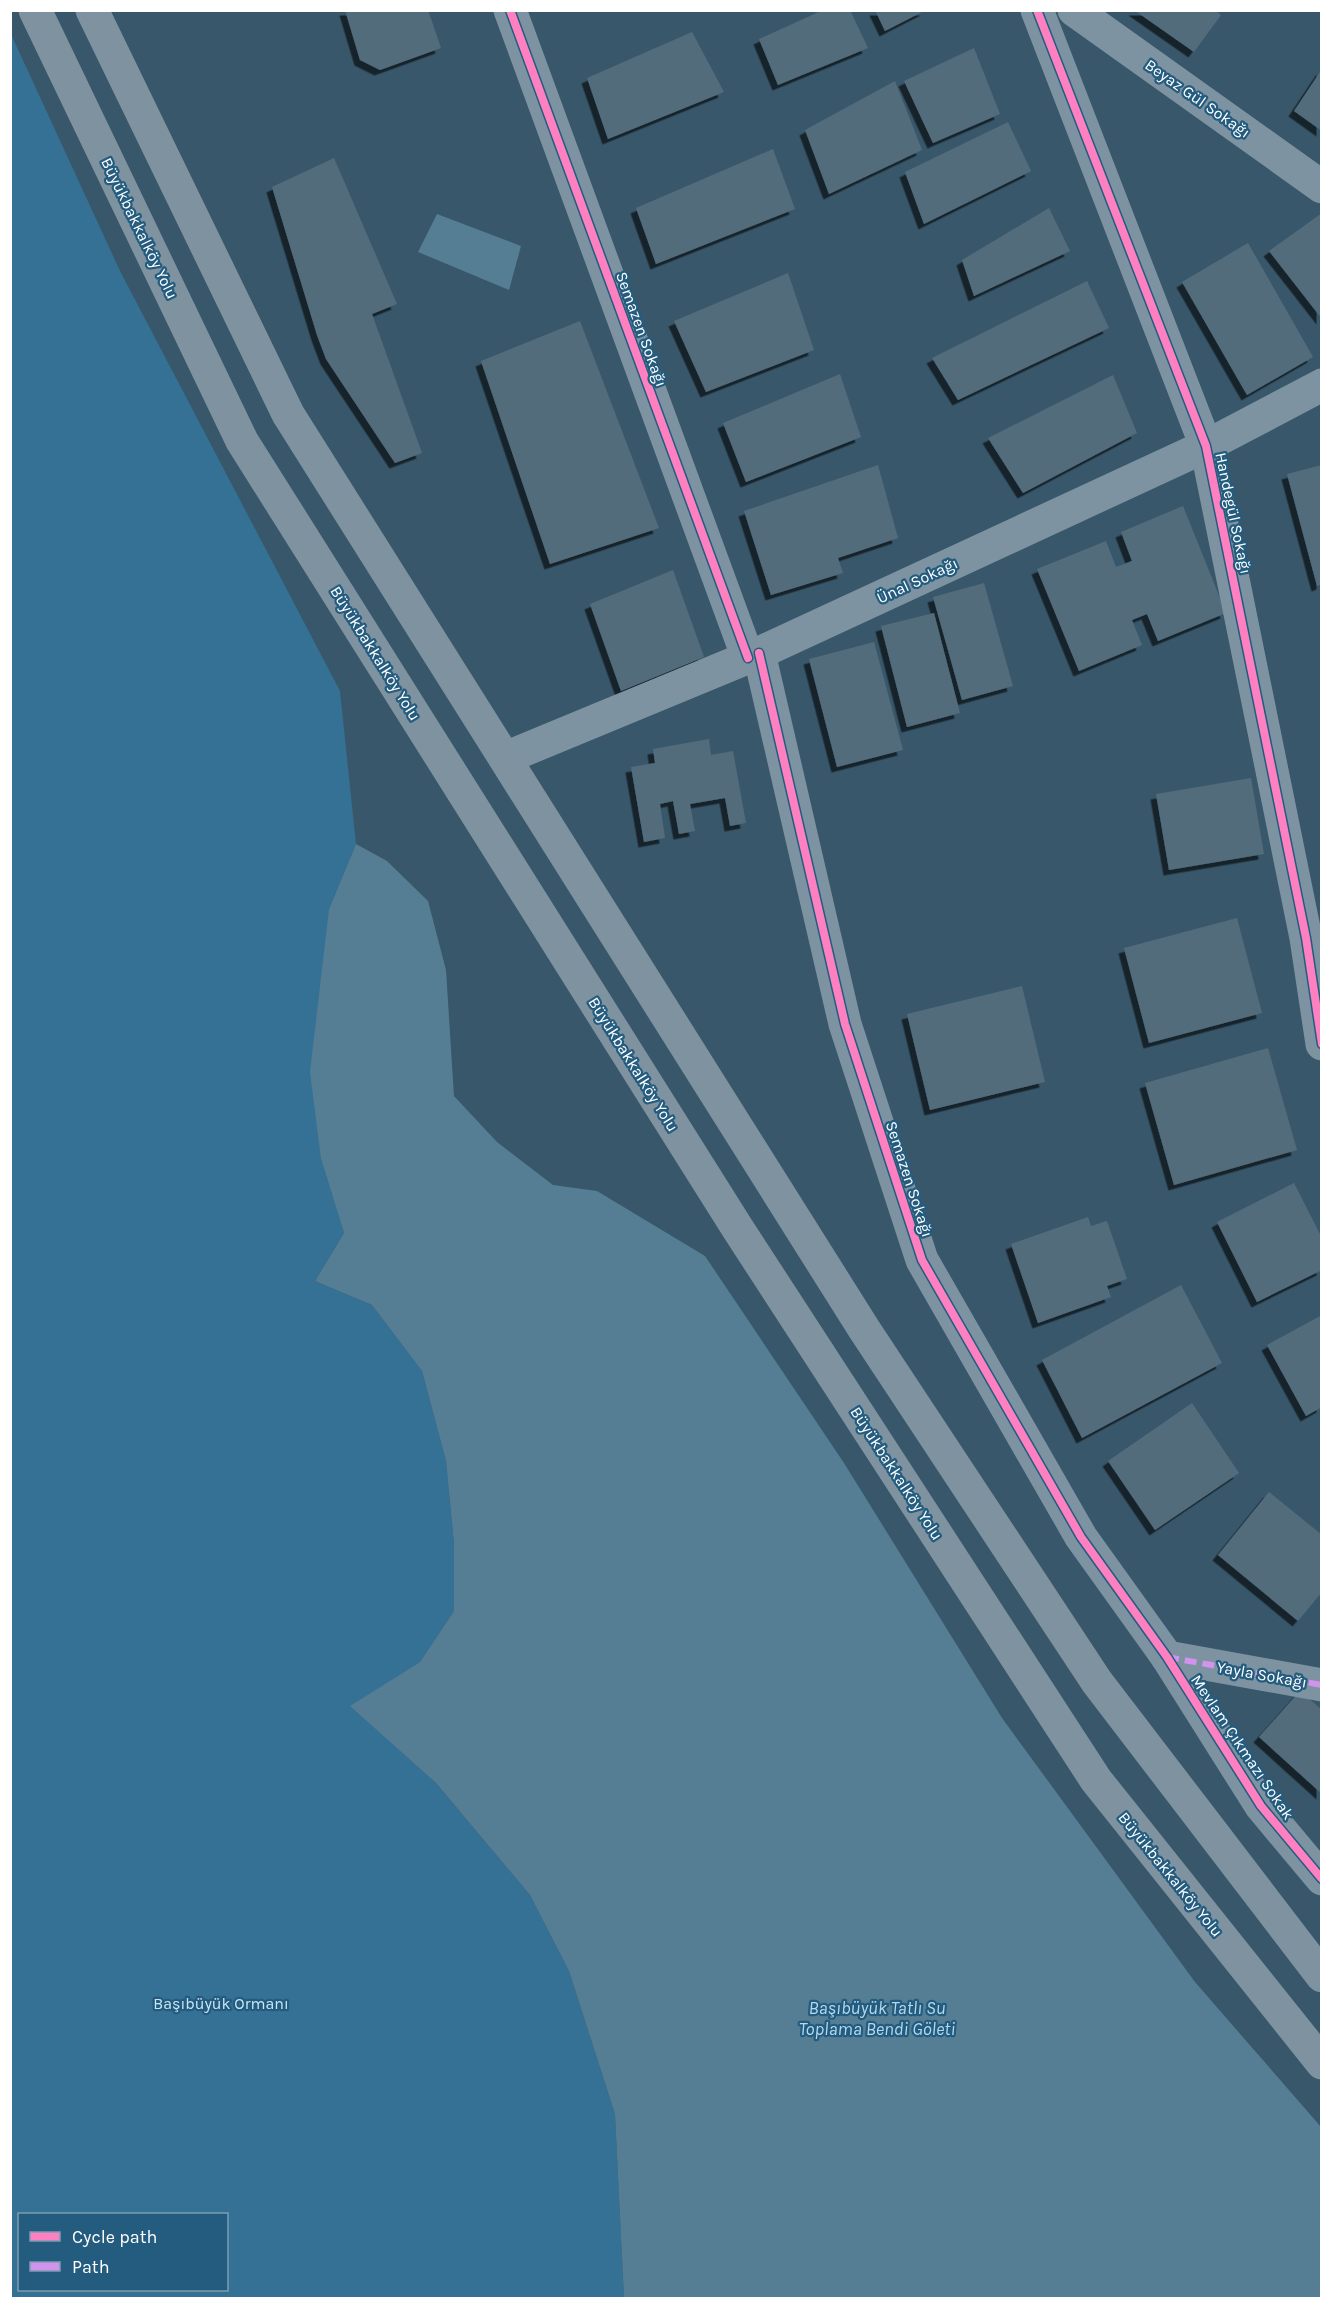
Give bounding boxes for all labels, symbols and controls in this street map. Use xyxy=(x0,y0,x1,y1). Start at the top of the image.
street label: Beyaz Gül Sokağı xyxy=(1141,55,1254,142)
street label: Büyükbakkalköy Yolu xyxy=(97,154,182,302)
street label: Semazen Sokağı xyxy=(612,269,671,389)
street label: Handegül Sokağı xyxy=(1211,451,1256,576)
street label: Ünal Sokağı xyxy=(874,553,961,607)
street label: Büyükbakkalköy Yolu xyxy=(326,582,425,724)
street label: Büyükbakkalköy Yolu xyxy=(584,993,683,1135)
street label: Semazen Sokağı xyxy=(882,1119,937,1240)
street label: Büyükbakkalköy Yolu xyxy=(846,1403,947,1543)
street label: Yayla Sokağı xyxy=(1215,1657,1308,1692)
street label: Mevlam Çıkmazı Sokak xyxy=(1187,1671,1298,1823)
street label: Büyükbakkalköy Yolu xyxy=(1114,1808,1227,1941)
park label: Başıbüyük Ormanı xyxy=(153,1994,289,2013)
water label: Başıbüyük Tatlı Su Toplama Bendi Göleti xyxy=(799,1997,955,2040)
legend xyxy=(18,2213,228,2291)
text: Cycle path xyxy=(72,2226,157,2248)
text: Path xyxy=(72,2256,110,2278)

